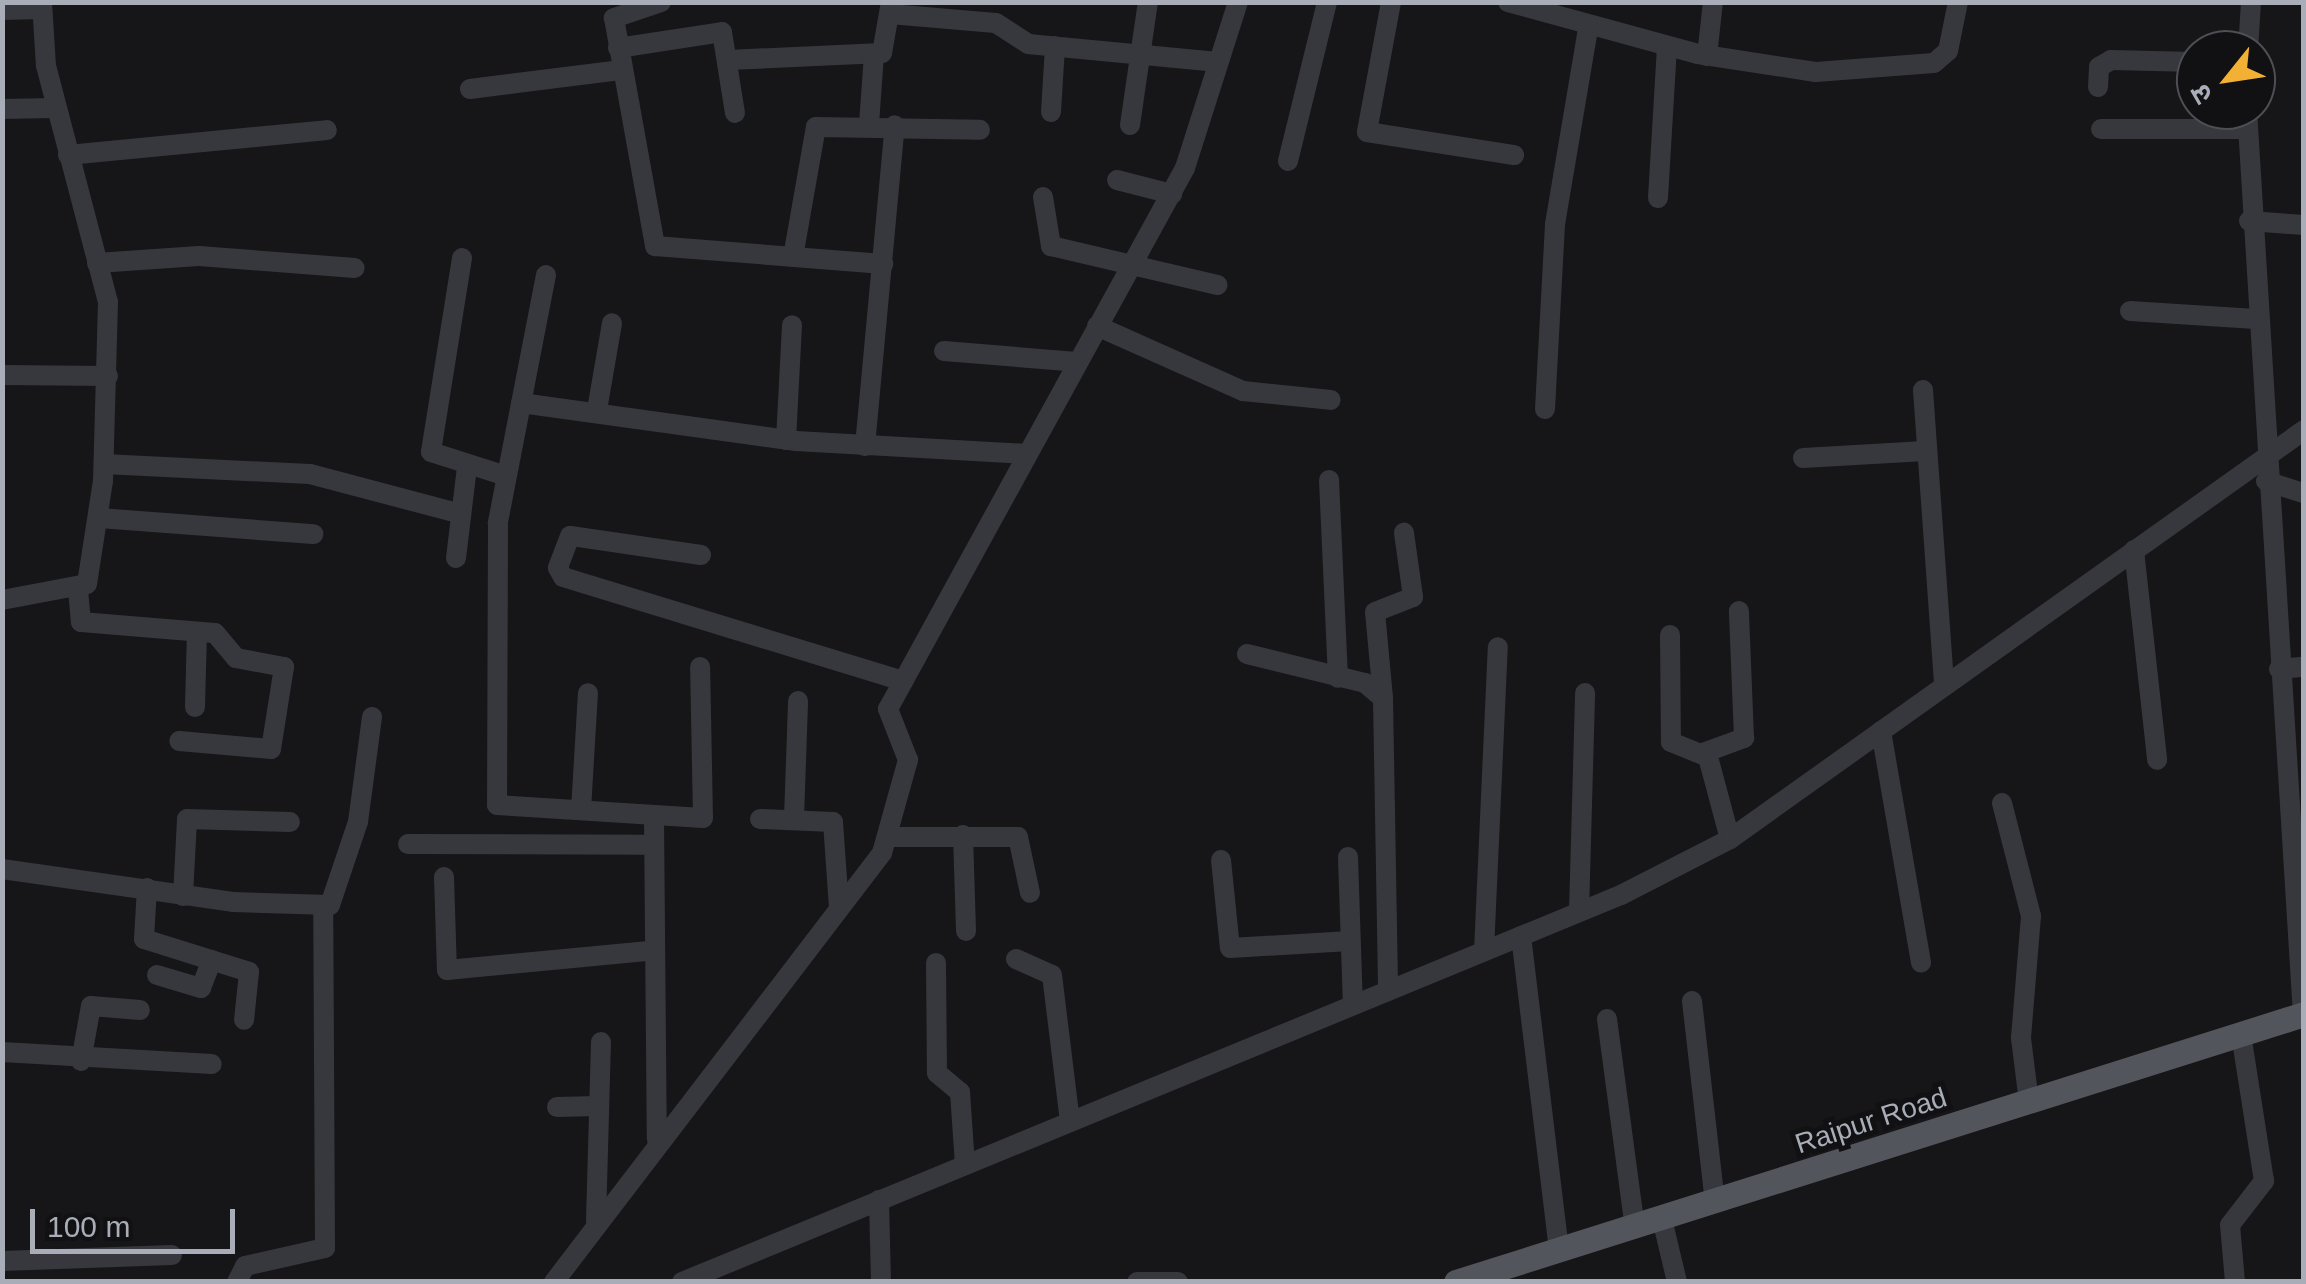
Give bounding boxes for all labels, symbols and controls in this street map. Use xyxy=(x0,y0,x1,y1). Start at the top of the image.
north arrow xyxy=(2176,30,2276,130)
text: उ xyxy=(2184,79,2219,109)
street label: Raipur Road xyxy=(1791,1081,1951,1161)
scale bar xyxy=(35,1189,240,1251)
text: 100 m xyxy=(47,1210,130,1243)

